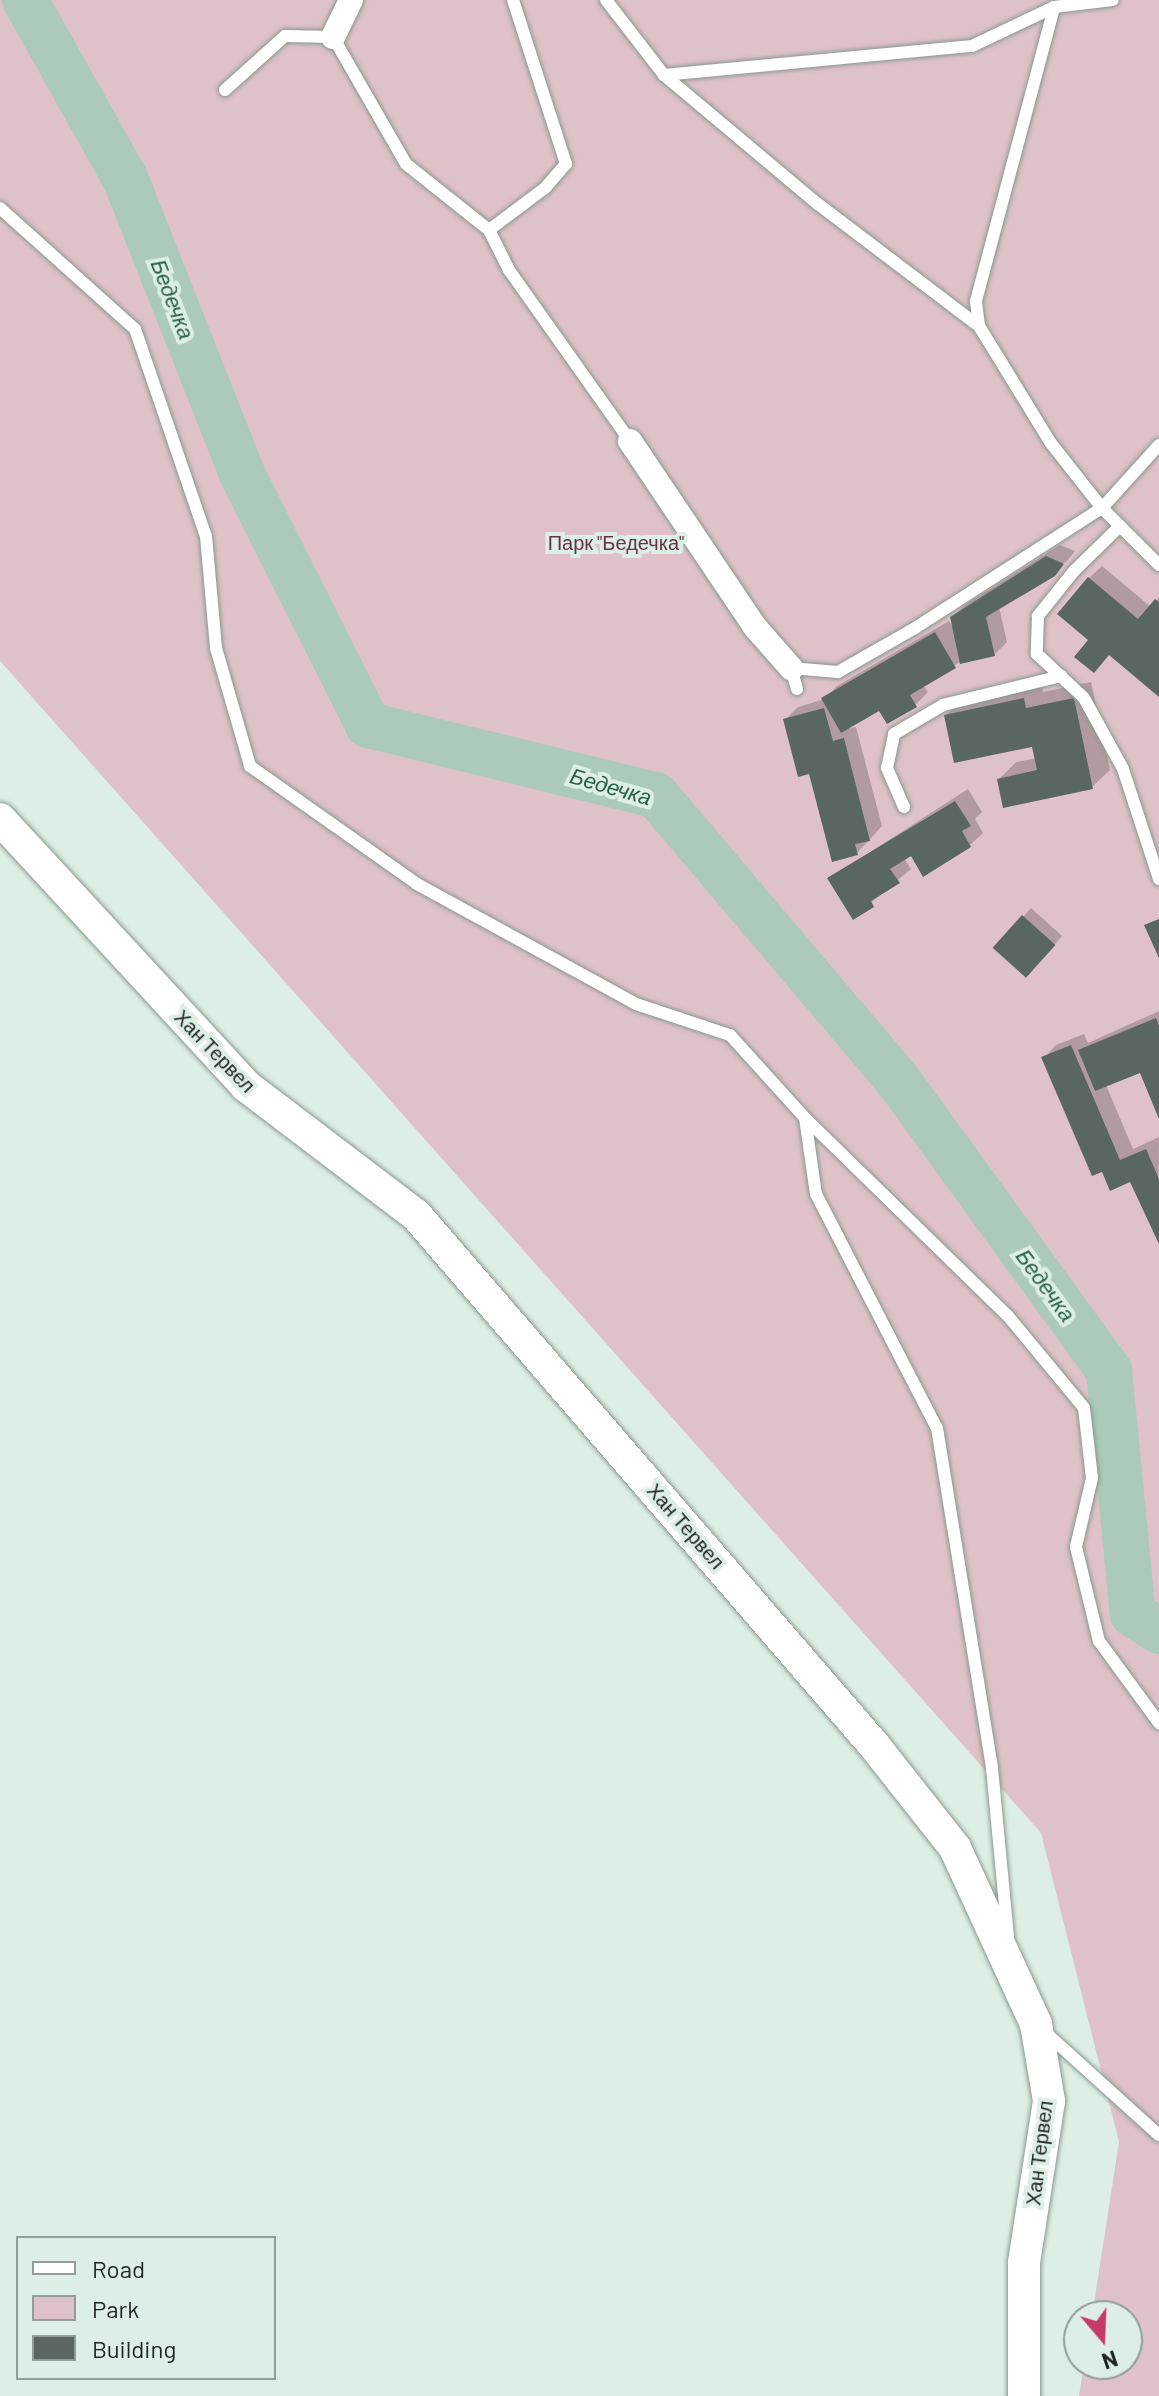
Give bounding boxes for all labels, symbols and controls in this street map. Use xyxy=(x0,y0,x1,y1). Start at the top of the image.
water label: Бедечка xyxy=(146,255,200,343)
park label: Парк "Бедечка" xyxy=(548,530,684,554)
water label: Бедечка xyxy=(567,762,655,810)
street label: Хан Тервел xyxy=(170,1005,260,1097)
water label: Бедечка xyxy=(1011,1243,1081,1327)
street label: Хан Тервел xyxy=(642,1478,730,1574)
street label: Хан Тервел xyxy=(1021,2099,1057,2207)
legend xyxy=(16,2236,276,2380)
text: Road xyxy=(92,2254,145,2283)
text: Park xyxy=(92,2294,139,2323)
north arrow xyxy=(1063,2300,1143,2380)
text: Building xyxy=(92,2334,176,2363)
text: N xyxy=(1099,2346,1121,2375)

